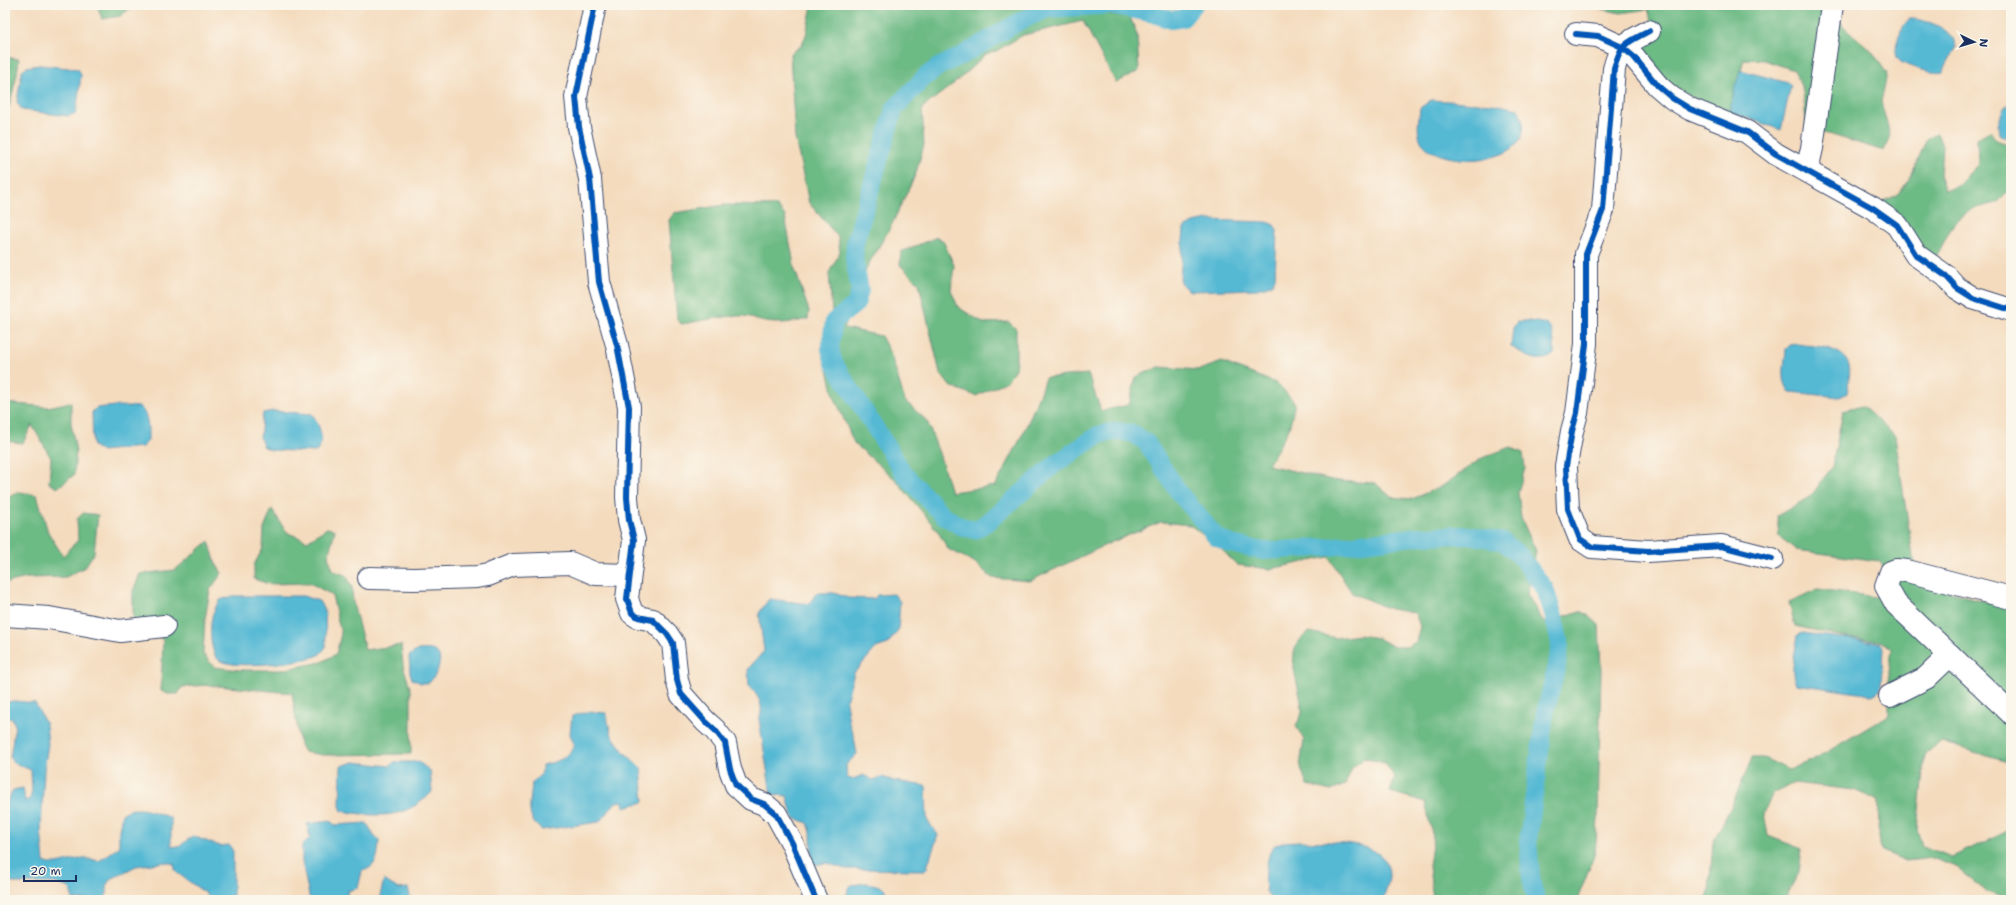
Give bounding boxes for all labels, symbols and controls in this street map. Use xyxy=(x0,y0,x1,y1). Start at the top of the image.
north arrow xyxy=(1954,22,1994,62)
text: N xyxy=(1976,38,1991,48)
scale bar xyxy=(24,857,76,883)
text: 20 m xyxy=(30,863,61,879)

